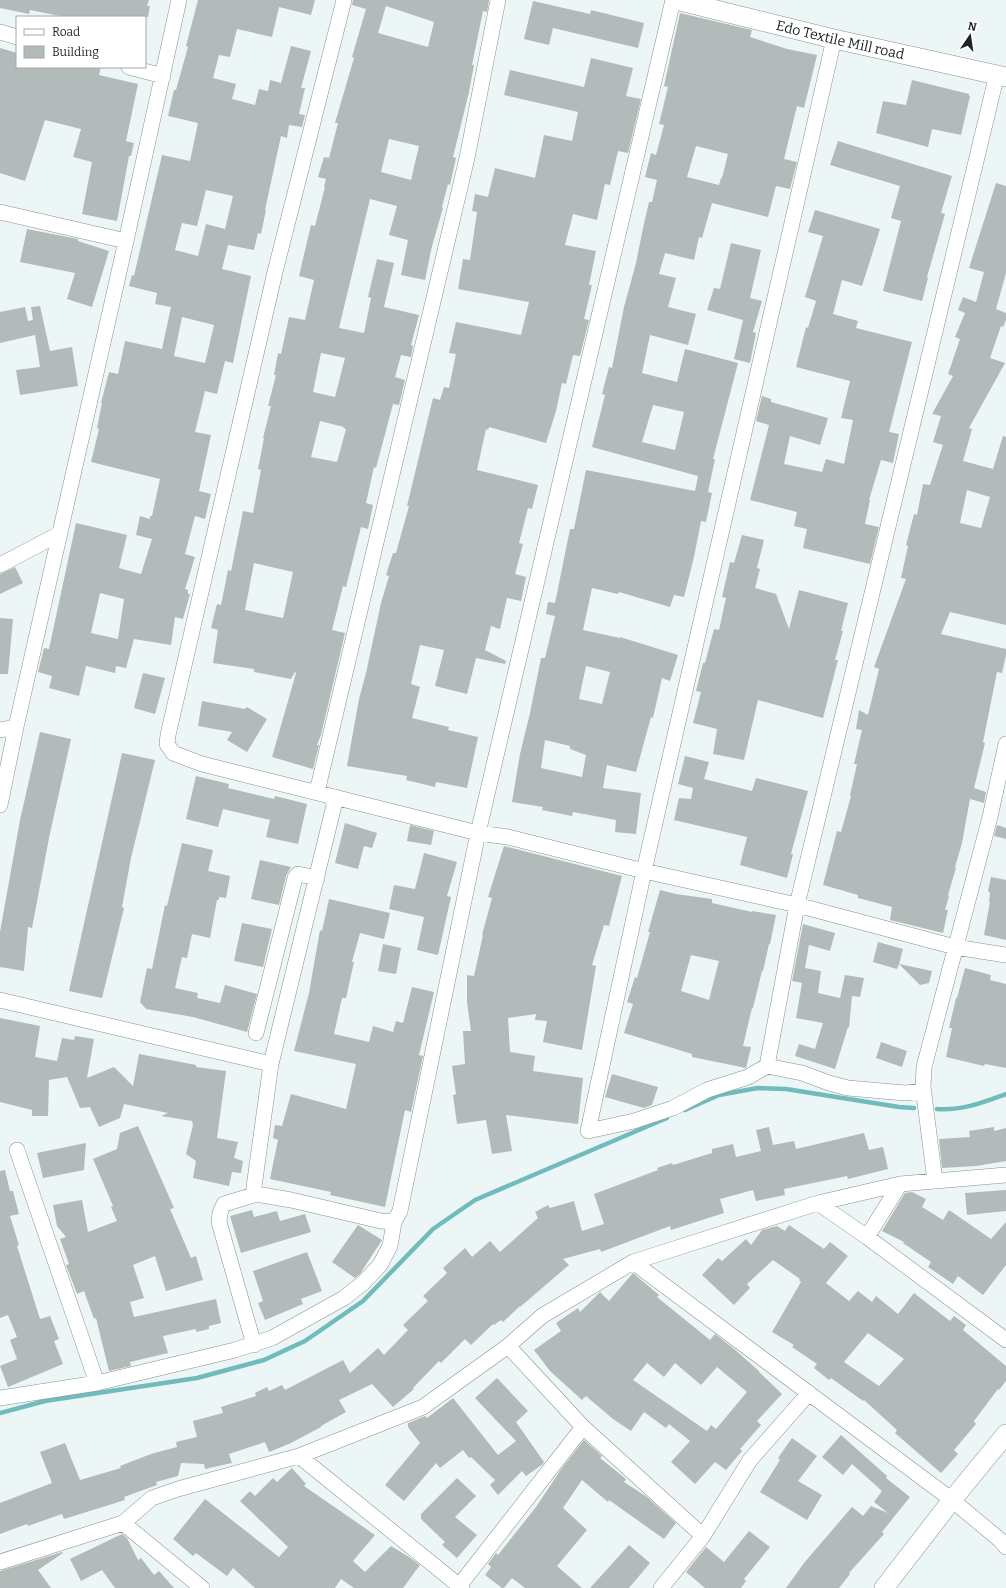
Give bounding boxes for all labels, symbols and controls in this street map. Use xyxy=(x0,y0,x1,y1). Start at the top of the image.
legend xyxy=(16,16,146,68)
north arrow xyxy=(950,16,990,56)
street label: Edo Textile Mill road xyxy=(774,17,906,63)
text: N xyxy=(967,19,978,34)
text: Road xyxy=(52,25,80,39)
text: Building xyxy=(52,45,99,59)

